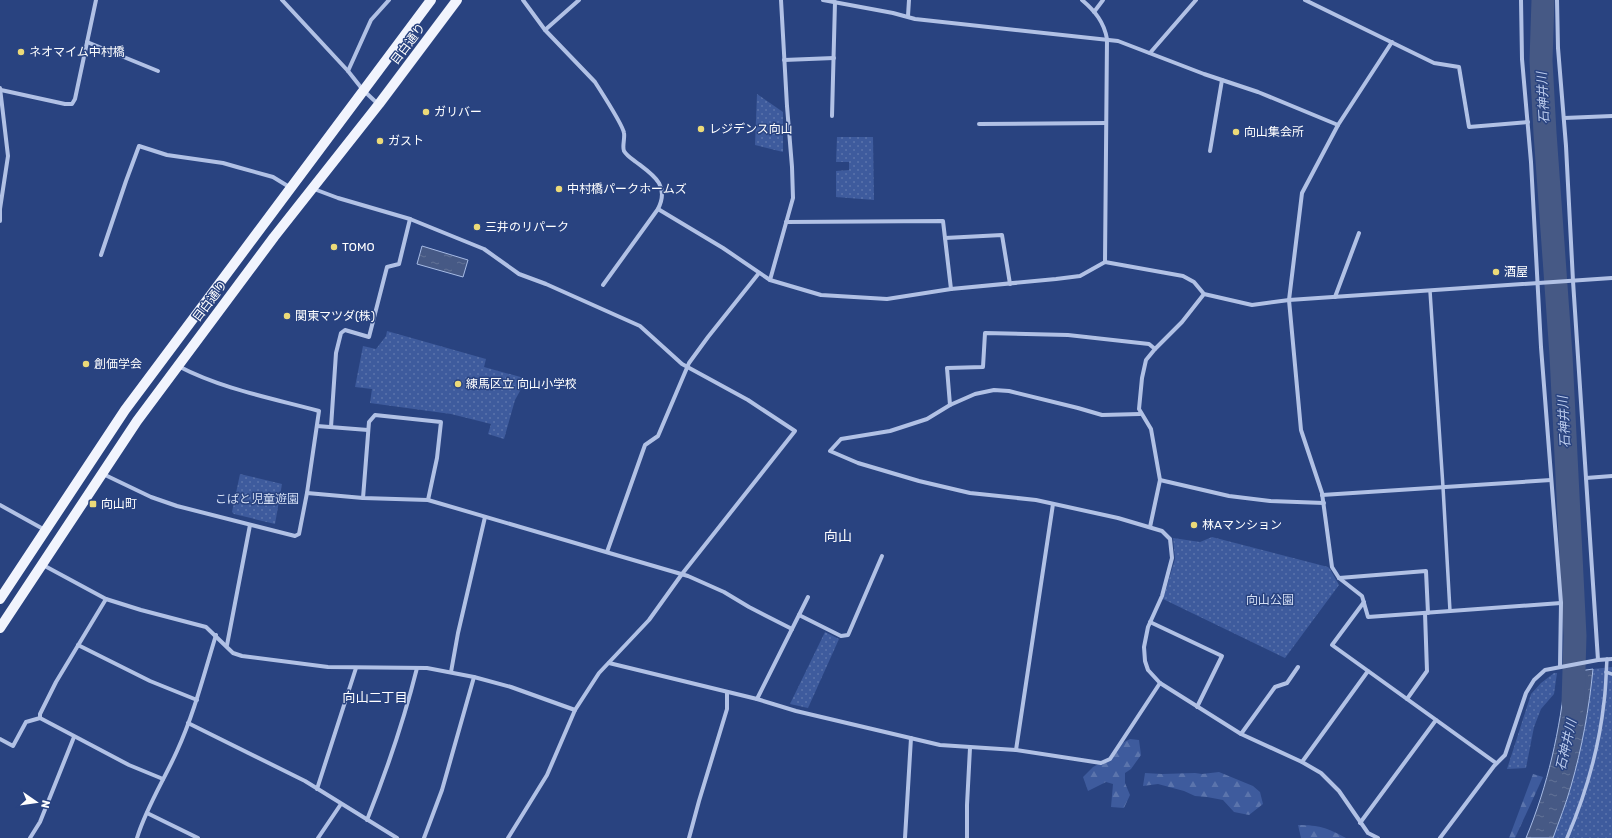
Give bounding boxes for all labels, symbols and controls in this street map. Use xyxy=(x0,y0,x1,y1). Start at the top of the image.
street label: 目白通り xyxy=(388,21,428,67)
place label: ネオマイム中村橋 xyxy=(29,45,125,59)
marker: ネオマイム中村橋 xyxy=(16,47,26,57)
water label: 石神井川 xyxy=(1534,70,1552,124)
place label: ガリバー xyxy=(434,105,482,119)
marker: ガリバー xyxy=(421,107,431,117)
place label: レジデンス向山 xyxy=(709,122,793,136)
marker: レジデンス向山 xyxy=(696,124,706,134)
place label: 向山集会所 xyxy=(1244,125,1304,139)
marker: 向山集会所 xyxy=(1231,127,1241,137)
place label: ガスト xyxy=(388,134,424,148)
marker: ガスト xyxy=(375,136,385,146)
place label: 中村橋パークホームズ xyxy=(567,182,687,196)
marker: 中村橋パークホームズ xyxy=(554,184,564,194)
place label: 三井のリパーク xyxy=(485,220,569,234)
marker: 三井のリパーク xyxy=(472,222,482,232)
place label: TOMO xyxy=(342,240,375,254)
marker: TOMO xyxy=(329,242,339,252)
place label: 酒屋 xyxy=(1504,265,1528,279)
marker: 酒屋 xyxy=(1491,267,1501,277)
street label: 目白通り xyxy=(190,278,230,324)
place label: 関東マツダ(株) xyxy=(295,309,375,323)
marker: 関東マツダ(株) xyxy=(282,311,292,321)
place label: 創価学会 xyxy=(94,357,142,371)
marker: 創価学会 xyxy=(81,359,91,369)
place label: 練馬区立 向山小学校 xyxy=(466,377,577,391)
marker: 練馬区立 向山小学校 xyxy=(453,379,463,389)
water label: 石神井川 xyxy=(1555,394,1573,448)
park label: こばと児童遊園 xyxy=(215,492,299,506)
place label: 向山町 xyxy=(101,497,137,511)
marker: 向山町 xyxy=(88,499,98,509)
place label: 林Aマンション xyxy=(1202,518,1282,532)
marker: 林Aマンション xyxy=(1189,520,1199,530)
district label: 向山 xyxy=(824,528,852,545)
park label: 向山公園 xyxy=(1246,593,1294,607)
district label: 向山二丁目 xyxy=(342,690,408,705)
water label: 石神井川 xyxy=(1553,716,1580,772)
north arrow xyxy=(16,782,56,822)
text: N xyxy=(38,799,52,810)

